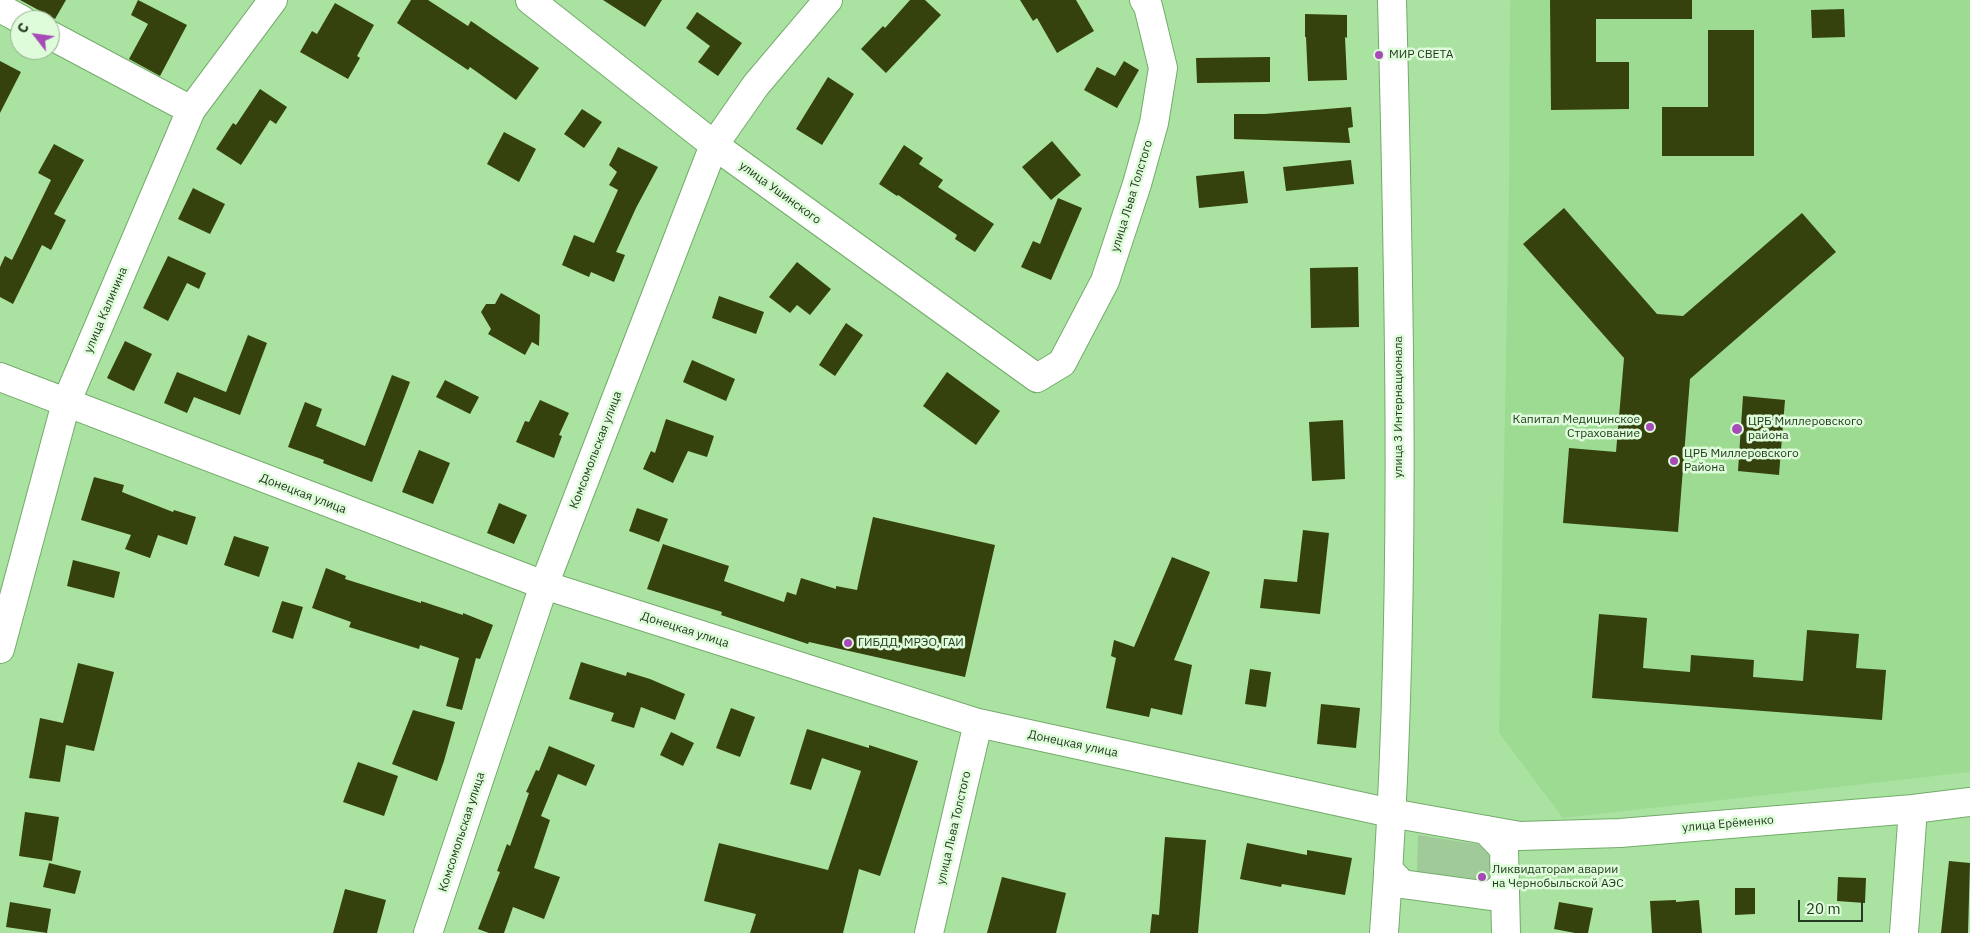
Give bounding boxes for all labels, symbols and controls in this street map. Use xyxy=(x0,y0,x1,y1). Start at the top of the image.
north arrow xyxy=(10,10,60,60)
text: С xyxy=(13,20,33,36)
place label: МИР СВЕТА xyxy=(1389,48,1453,62)
marker: МИР СВЕТА xyxy=(1373,49,1385,61)
street label: улица Льва Толстого xyxy=(1108,138,1156,254)
street label: улица Ушинского xyxy=(736,159,824,227)
street label: улица Калинина xyxy=(81,265,131,355)
street label: улица 3 Интернационала xyxy=(1392,336,1406,478)
street label: Комсомольская улица xyxy=(567,389,625,511)
place label: Капитал Медицинское Страхование xyxy=(1513,413,1640,441)
place label: ЦРБ Миллеровского района xyxy=(1748,415,1863,443)
marker: Капитал Медицинское Страхование xyxy=(1644,421,1656,433)
marker: ЦРБ Миллеровского района xyxy=(1730,422,1744,436)
place label: ЦРБ Миллеровского Района xyxy=(1684,447,1799,475)
marker: ЦРБ Миллеровского Района xyxy=(1668,455,1680,467)
street label: Донецкая улица xyxy=(258,471,348,517)
street label: Донецкая улица xyxy=(639,609,731,651)
place label: ГИБДД, МРЭО, ГАИ xyxy=(858,636,964,650)
marker: ГИБДД, МРЭО, ГАИ xyxy=(842,637,854,649)
street label: Донецкая улица xyxy=(1027,727,1119,761)
street label: Комсомольская улица xyxy=(436,770,488,894)
street label: улица Льва Толстого xyxy=(934,770,974,886)
street label: улица Ерёменко xyxy=(1682,813,1774,835)
place label: Ликвидаторам аварии на Чернобыльской АЭС xyxy=(1492,863,1624,891)
marker: Ликвидаторам аварии на Чернобыльской АЭС xyxy=(1476,871,1488,883)
scale bar xyxy=(1800,890,1865,922)
text: 20 m xyxy=(1806,899,1841,918)

